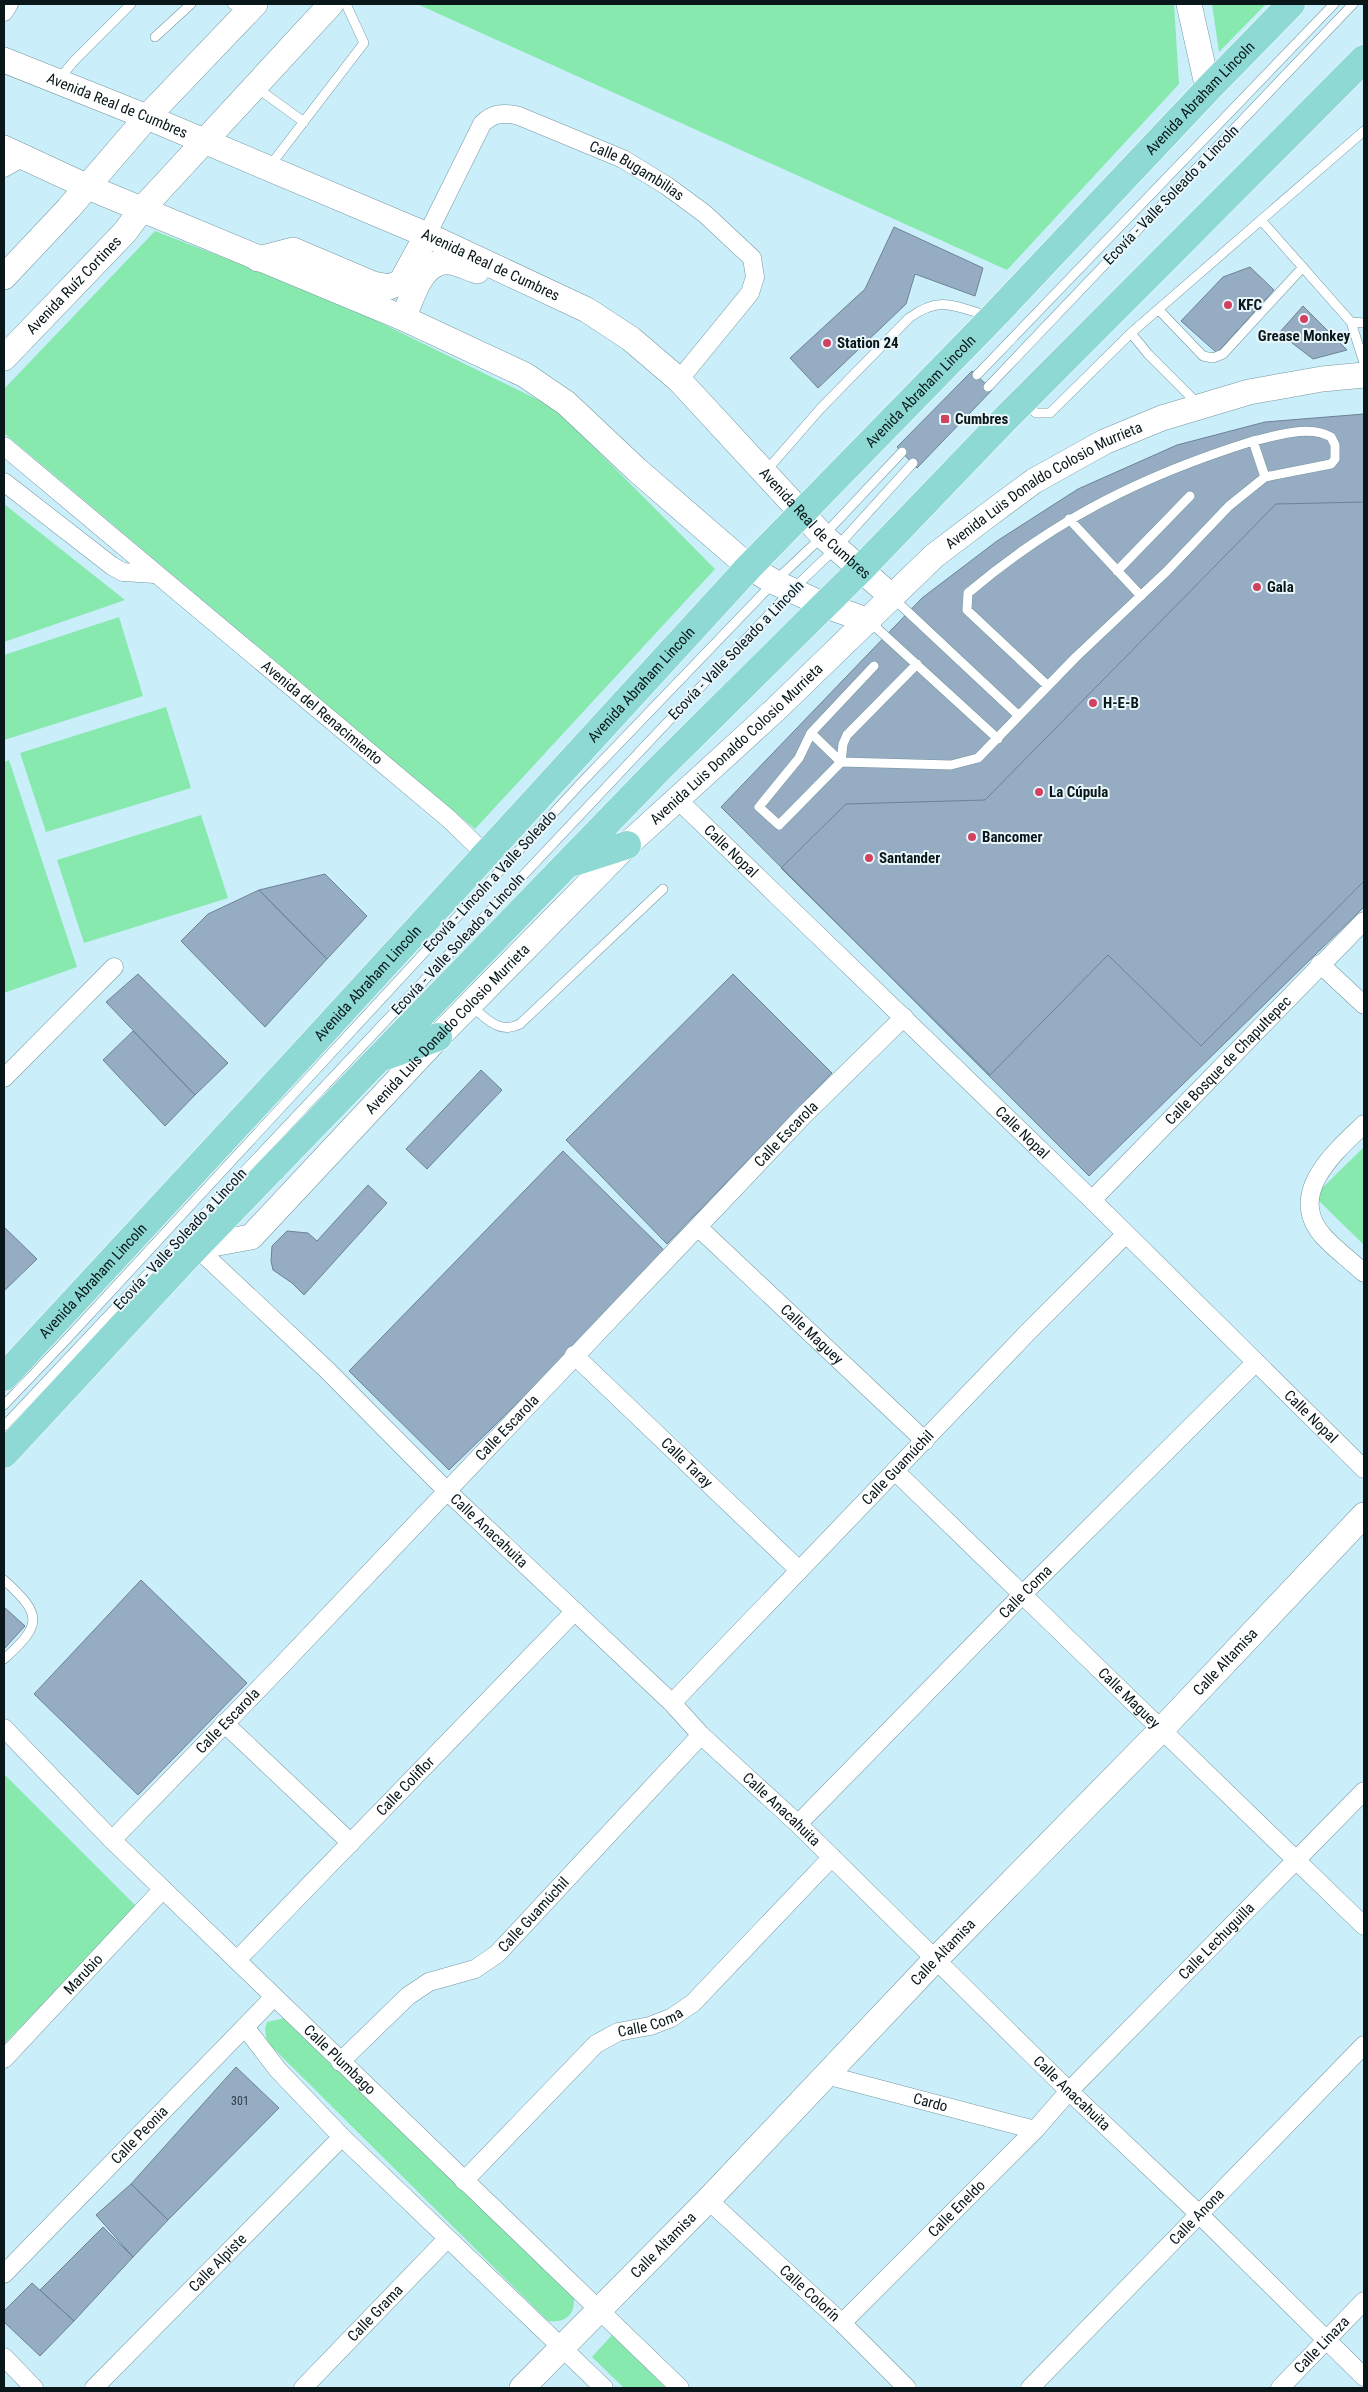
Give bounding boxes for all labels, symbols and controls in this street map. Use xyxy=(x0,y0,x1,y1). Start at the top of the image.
street label: Avenida Abraham Lincoln xyxy=(1142,38,1258,159)
street label: Avenida Real de Cumbres xyxy=(44,69,190,142)
street label: Ecovía - Valle Soleado a Lincoln xyxy=(1100,121,1242,269)
street label: Calle Bugambilias xyxy=(587,137,688,205)
street label: Avenida Real de Cumbres xyxy=(419,225,563,305)
street label: Avenida Ruíz Cortines xyxy=(23,232,125,338)
place label: KFC xyxy=(1238,296,1262,314)
marker: KFC xyxy=(1222,299,1234,311)
marker: Grease Monkey xyxy=(1298,313,1310,325)
place label: Grease Monkey xyxy=(1258,327,1350,345)
street label: Avenida Abraham Lincoln xyxy=(862,331,979,451)
place label: Station 24 xyxy=(837,334,899,352)
marker: Station 24 xyxy=(821,337,833,349)
place label: Cumbres xyxy=(955,410,1008,428)
marker: Cumbres xyxy=(939,413,951,425)
street label: Avenida Luis Donaldo Colosio Murrieta xyxy=(942,418,1145,553)
street label: Avenida Real de Cumbres xyxy=(755,464,874,583)
street label: Ecovía - Valle Soleado a Lincoln xyxy=(665,576,807,724)
place label: Gala xyxy=(1267,578,1294,596)
marker: Gala xyxy=(1251,581,1263,593)
street label: Avenida Abraham Lincoln xyxy=(584,623,699,746)
street label: Avenida del Renacimiento xyxy=(258,657,386,768)
street label: Avenida Luis Donaldo Colosio Murrieta xyxy=(646,660,827,828)
place label: H-E-B xyxy=(1103,694,1139,712)
marker: H-E-B xyxy=(1087,697,1099,709)
place label: La Cúpula xyxy=(1049,783,1108,801)
marker: La Cúpula xyxy=(1033,786,1045,798)
street label: Ecovía - Lincoln a Valle Soleado xyxy=(420,806,560,956)
street label: Calle Nopal xyxy=(700,821,762,881)
place label: Bancomer xyxy=(982,828,1043,846)
marker: Bancomer xyxy=(966,831,978,843)
place label: Santander xyxy=(879,849,940,867)
marker: Santander xyxy=(863,852,875,864)
street label: Ecovía - Valle Soleado a Lincoln xyxy=(388,869,528,1019)
street label: Avenida Abraham Lincoln xyxy=(310,922,425,1045)
street label: Avenida Luis Donaldo Colosio Murrieta xyxy=(362,940,533,1118)
street label: Calle Bosque de Chapultepec xyxy=(1161,992,1295,1129)
street label: Calle Escarola xyxy=(750,1098,822,1171)
street label: Calle Nopal xyxy=(991,1102,1053,1163)
street label: Ecovía - Valle Soleado a Lincoln xyxy=(110,1164,250,1314)
street label: Avenida Abraham Lincoln xyxy=(35,1220,151,1342)
street label: Calle Maguey xyxy=(777,1301,847,1368)
street label: Calle Nopal xyxy=(1280,1386,1341,1447)
street label: Calle Escarola xyxy=(472,1391,543,1464)
street label: Calle Guamúchil xyxy=(858,1427,937,1509)
street label: Calle Taray xyxy=(657,1434,716,1492)
street label: Calle Anacahuita xyxy=(447,1490,532,1572)
street label: Calle Coma xyxy=(995,1561,1056,1622)
street label: Calle Altamisa xyxy=(1189,1625,1261,1699)
street label: Calle Maguey xyxy=(1094,1664,1164,1732)
street label: Calle Escarola xyxy=(192,1684,263,1757)
street label: Calle Coliflor xyxy=(373,1752,438,1820)
street label: Calle Anacahuita xyxy=(739,1769,824,1850)
street label: Calle Guamúchil xyxy=(494,1874,573,1956)
street label: Calle Lechuguilla xyxy=(1175,1899,1258,1983)
street label: Calle Altamisa xyxy=(907,1915,979,1989)
street label: Marubio xyxy=(60,1950,106,1998)
street label: Calle Coma xyxy=(616,2004,686,2041)
street label: Calle Plumbago xyxy=(300,2021,379,2098)
street label: Calle Anacahuita xyxy=(1030,2052,1114,2134)
street label: Cardo xyxy=(911,2089,950,2116)
house number: 301 xyxy=(231,2094,249,2108)
street label: Calle Peonia xyxy=(107,2102,172,2168)
street label: Calle Eneldo xyxy=(924,2176,989,2241)
street label: Calle Anona xyxy=(1166,2185,1228,2248)
street label: Calle Altamisa xyxy=(627,2208,700,2282)
street label: Calle Alpiste xyxy=(185,2230,250,2296)
street label: Calle Colorín xyxy=(776,2261,844,2325)
street label: Calle Grama xyxy=(344,2281,407,2345)
street label: Calle Linaza xyxy=(1290,2313,1353,2377)

